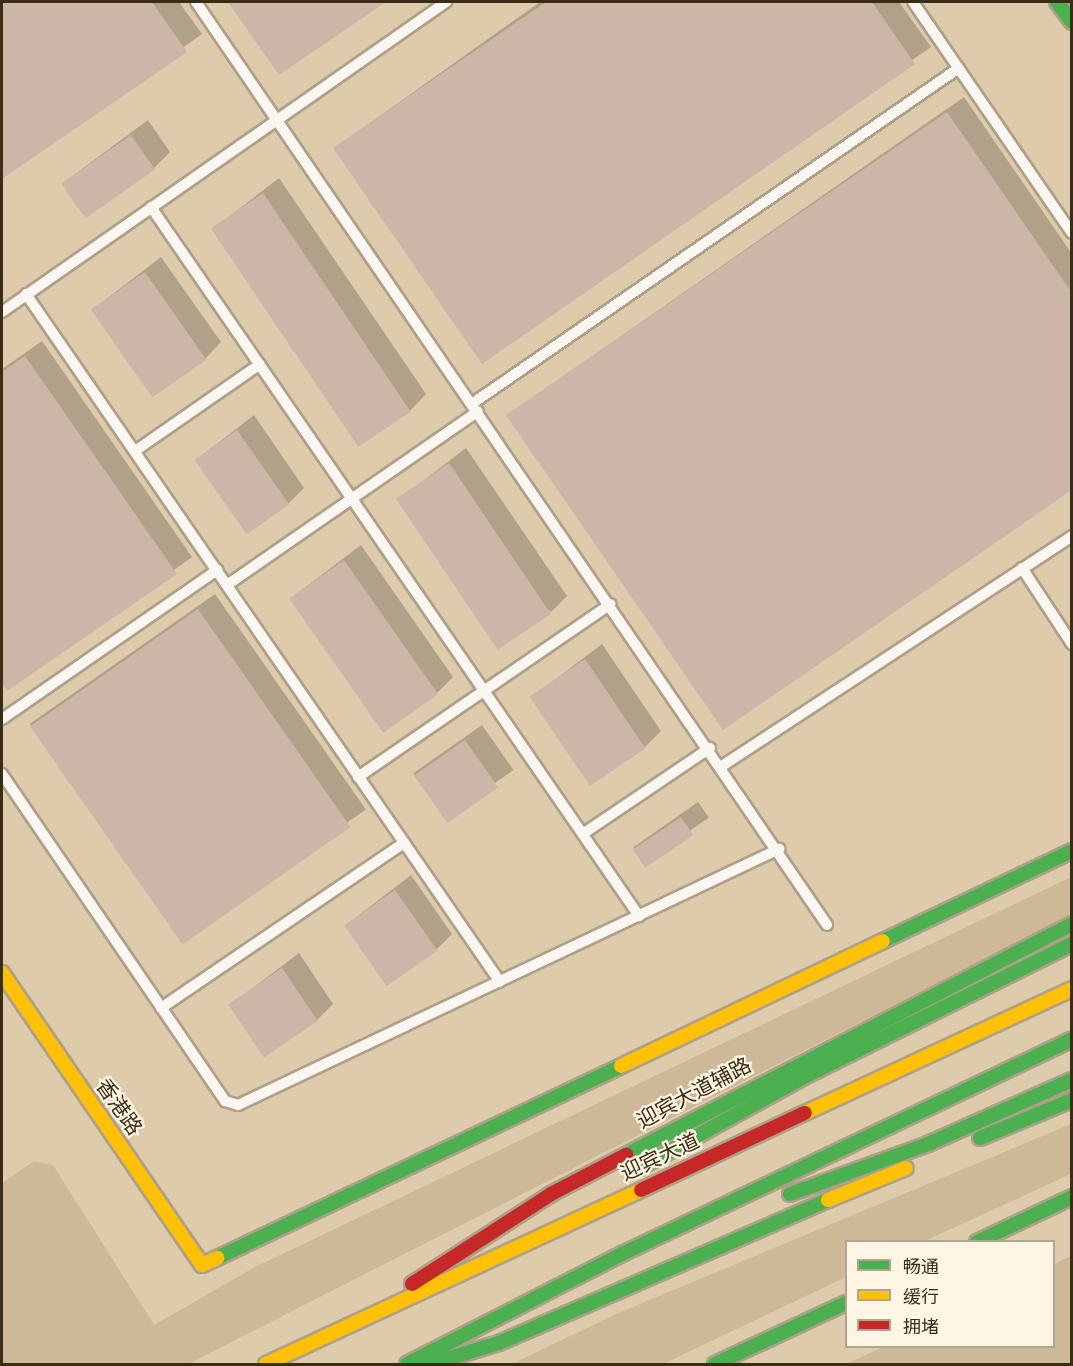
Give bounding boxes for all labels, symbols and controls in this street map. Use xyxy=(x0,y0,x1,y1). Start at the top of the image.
street label: 迎宾大道辅路 xyxy=(632,1052,756,1134)
street label: 香港路 xyxy=(91,1074,147,1140)
street label: 迎宾大道 xyxy=(617,1128,703,1186)
legend xyxy=(845,1240,1055,1348)
text: 畅通 xyxy=(903,1256,939,1278)
text: 缓行 xyxy=(903,1286,939,1308)
text: 拥堵 xyxy=(903,1316,939,1338)

